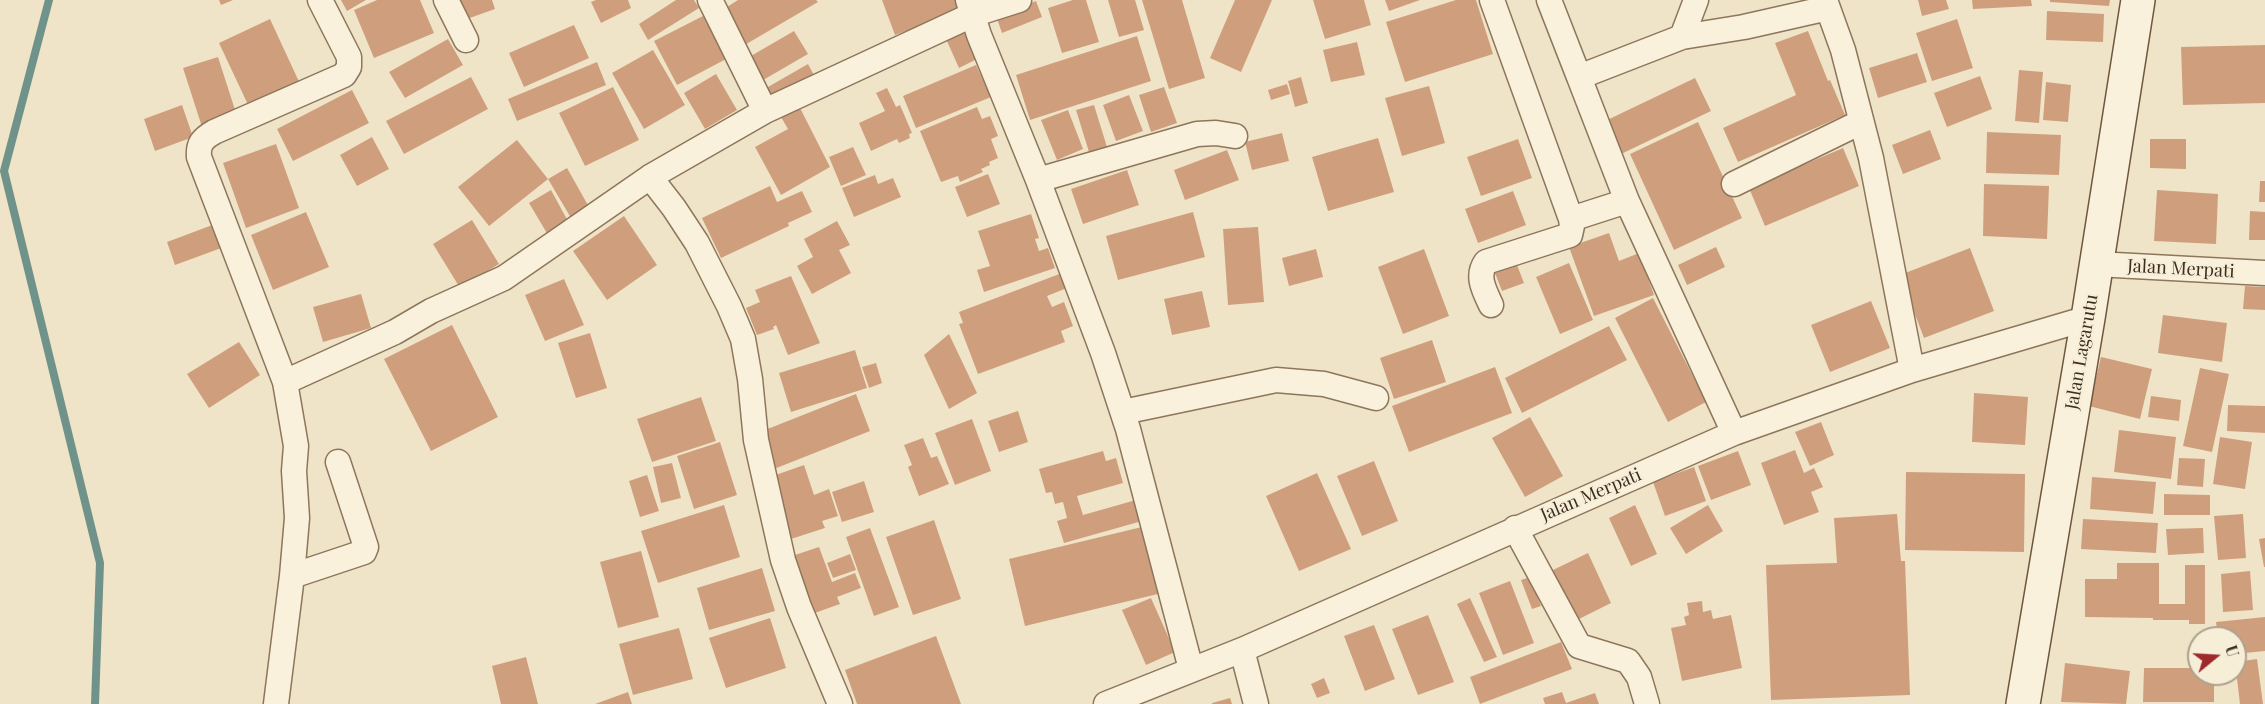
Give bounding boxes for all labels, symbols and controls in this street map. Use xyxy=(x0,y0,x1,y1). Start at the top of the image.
street label: Jalan Merpati xyxy=(2127,255,2235,283)
street label: Jalan Lagarutu xyxy=(2061,293,2103,411)
street label: Jalan Merpati xyxy=(1537,464,1645,526)
north arrow xyxy=(2187,626,2247,686)
text: U xyxy=(2221,642,2244,659)

